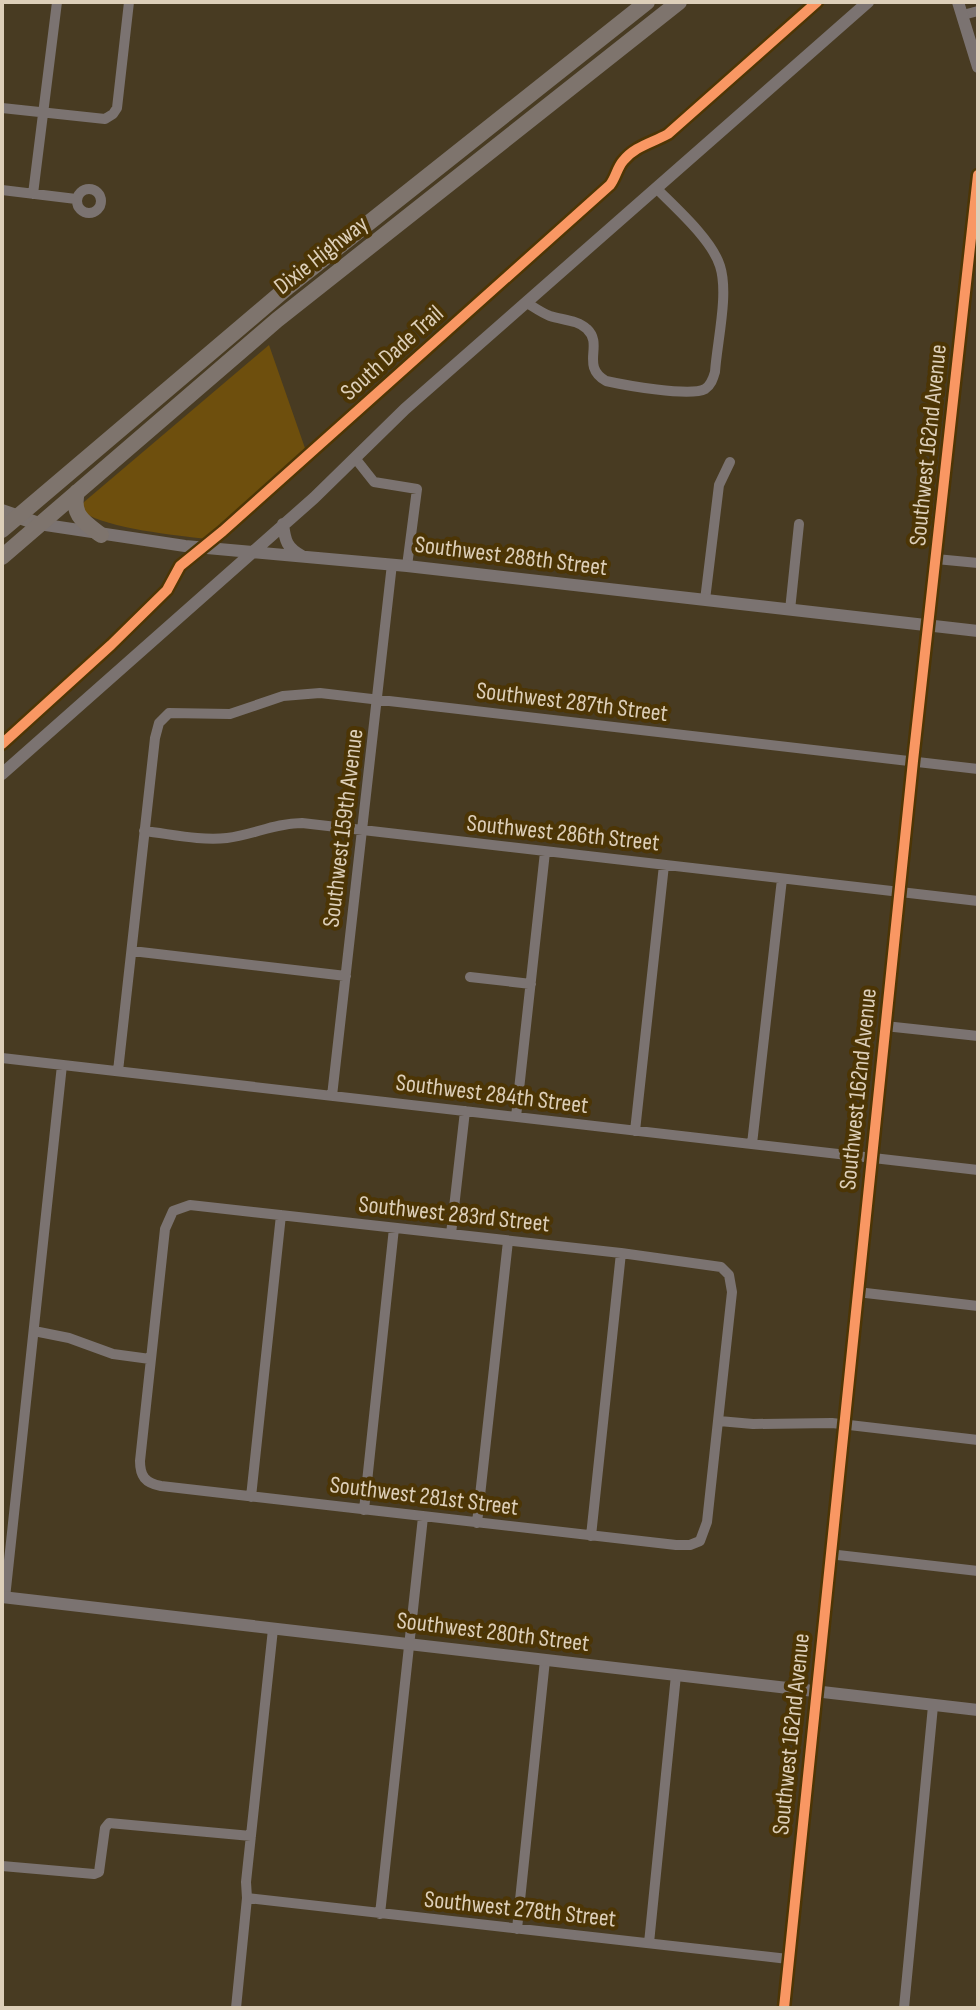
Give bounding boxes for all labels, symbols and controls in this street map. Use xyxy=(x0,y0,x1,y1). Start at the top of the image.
street label: Dixie Highway xyxy=(268,209,374,301)
street label: South Dade Trail xyxy=(334,299,450,407)
street label: Southwest 162nd Avenue xyxy=(903,343,953,547)
street label: Southwest 288th Street xyxy=(413,530,609,582)
street label: Southwest 287th Street xyxy=(475,676,669,728)
street label: Southwest 159th Avenue xyxy=(316,727,370,929)
street label: Southwest 286th Street xyxy=(465,808,661,858)
street label: Southwest 162nd Avenue xyxy=(833,987,883,1191)
street label: Southwest 284th Street xyxy=(394,1068,590,1120)
street label: Southwest 283rd Street xyxy=(357,1190,551,1238)
street label: Southwest 281st Street xyxy=(328,1470,520,1522)
street label: Southwest 280th Street xyxy=(395,1606,591,1658)
street label: Southwest 162nd Avenue xyxy=(766,1632,816,1836)
street label: Southwest 278th Street xyxy=(423,1885,617,1933)

